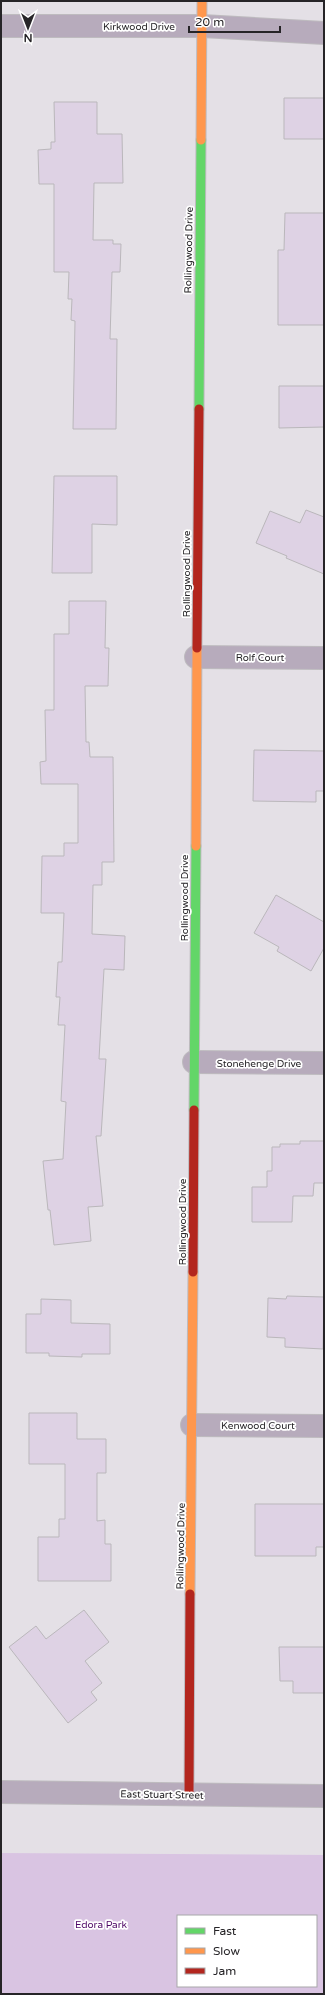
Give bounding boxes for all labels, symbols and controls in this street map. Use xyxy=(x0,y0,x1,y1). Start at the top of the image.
north arrow xyxy=(8,8,48,48)
scale bar xyxy=(189,8,280,34)
text: 20 m xyxy=(195,15,224,29)
street label: Kirkwood Drive xyxy=(103,21,175,33)
text: N xyxy=(24,31,32,44)
street label: Rollingwood Drive xyxy=(182,206,196,293)
street label: Rollingwood Drive xyxy=(181,530,193,617)
street label: Rolf Court xyxy=(236,652,285,664)
street label: Rollingwood Drive xyxy=(179,854,191,941)
street label: Stonehenge Drive xyxy=(217,1058,302,1070)
street label: Rollingwood Drive xyxy=(177,1178,189,1265)
street label: Kenwood Court xyxy=(221,1420,295,1432)
street label: Rollingwood Drive xyxy=(174,1502,188,1589)
street label: East Stuart Street xyxy=(120,1788,204,1802)
legend xyxy=(177,1915,317,1987)
park label: Edora Park xyxy=(75,1919,128,1931)
text: Fast xyxy=(213,1924,237,1938)
text: Slow xyxy=(213,1944,240,1958)
text: Jam xyxy=(213,1964,236,1978)

